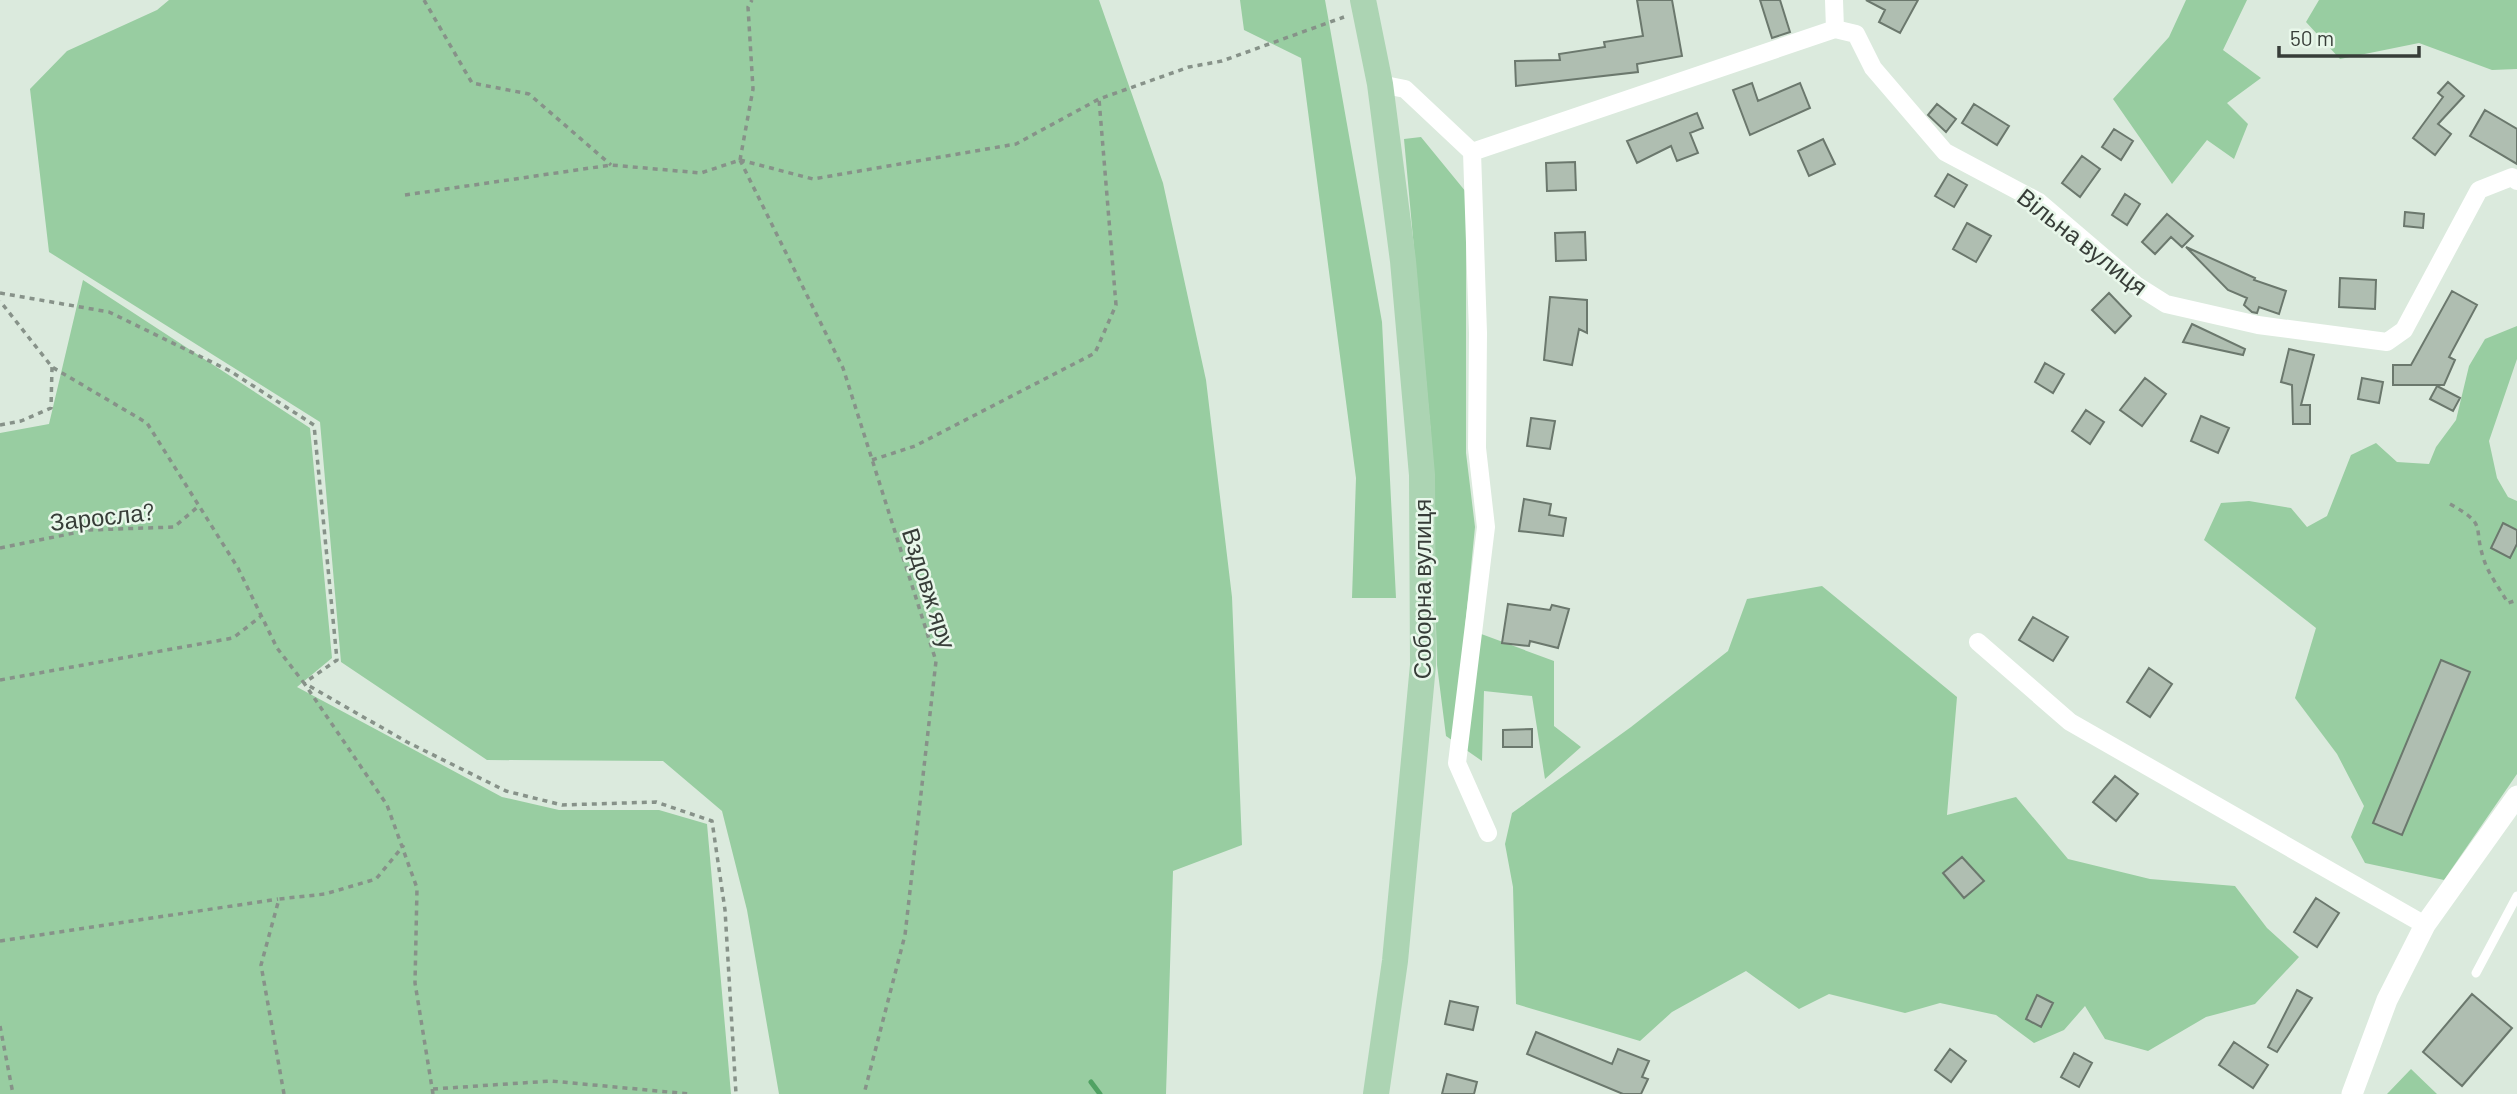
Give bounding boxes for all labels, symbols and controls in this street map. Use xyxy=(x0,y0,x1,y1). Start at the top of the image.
scale bar xyxy=(2279,14,2419,58)
text: 50 m xyxy=(2290,25,2334,50)
street label: Вільна вулиця xyxy=(2012,181,2154,301)
street label: Заросла? xyxy=(48,496,156,536)
street label: Соборна вулиця xyxy=(1407,499,1436,679)
street label: Вздовж яру xyxy=(897,524,963,652)

